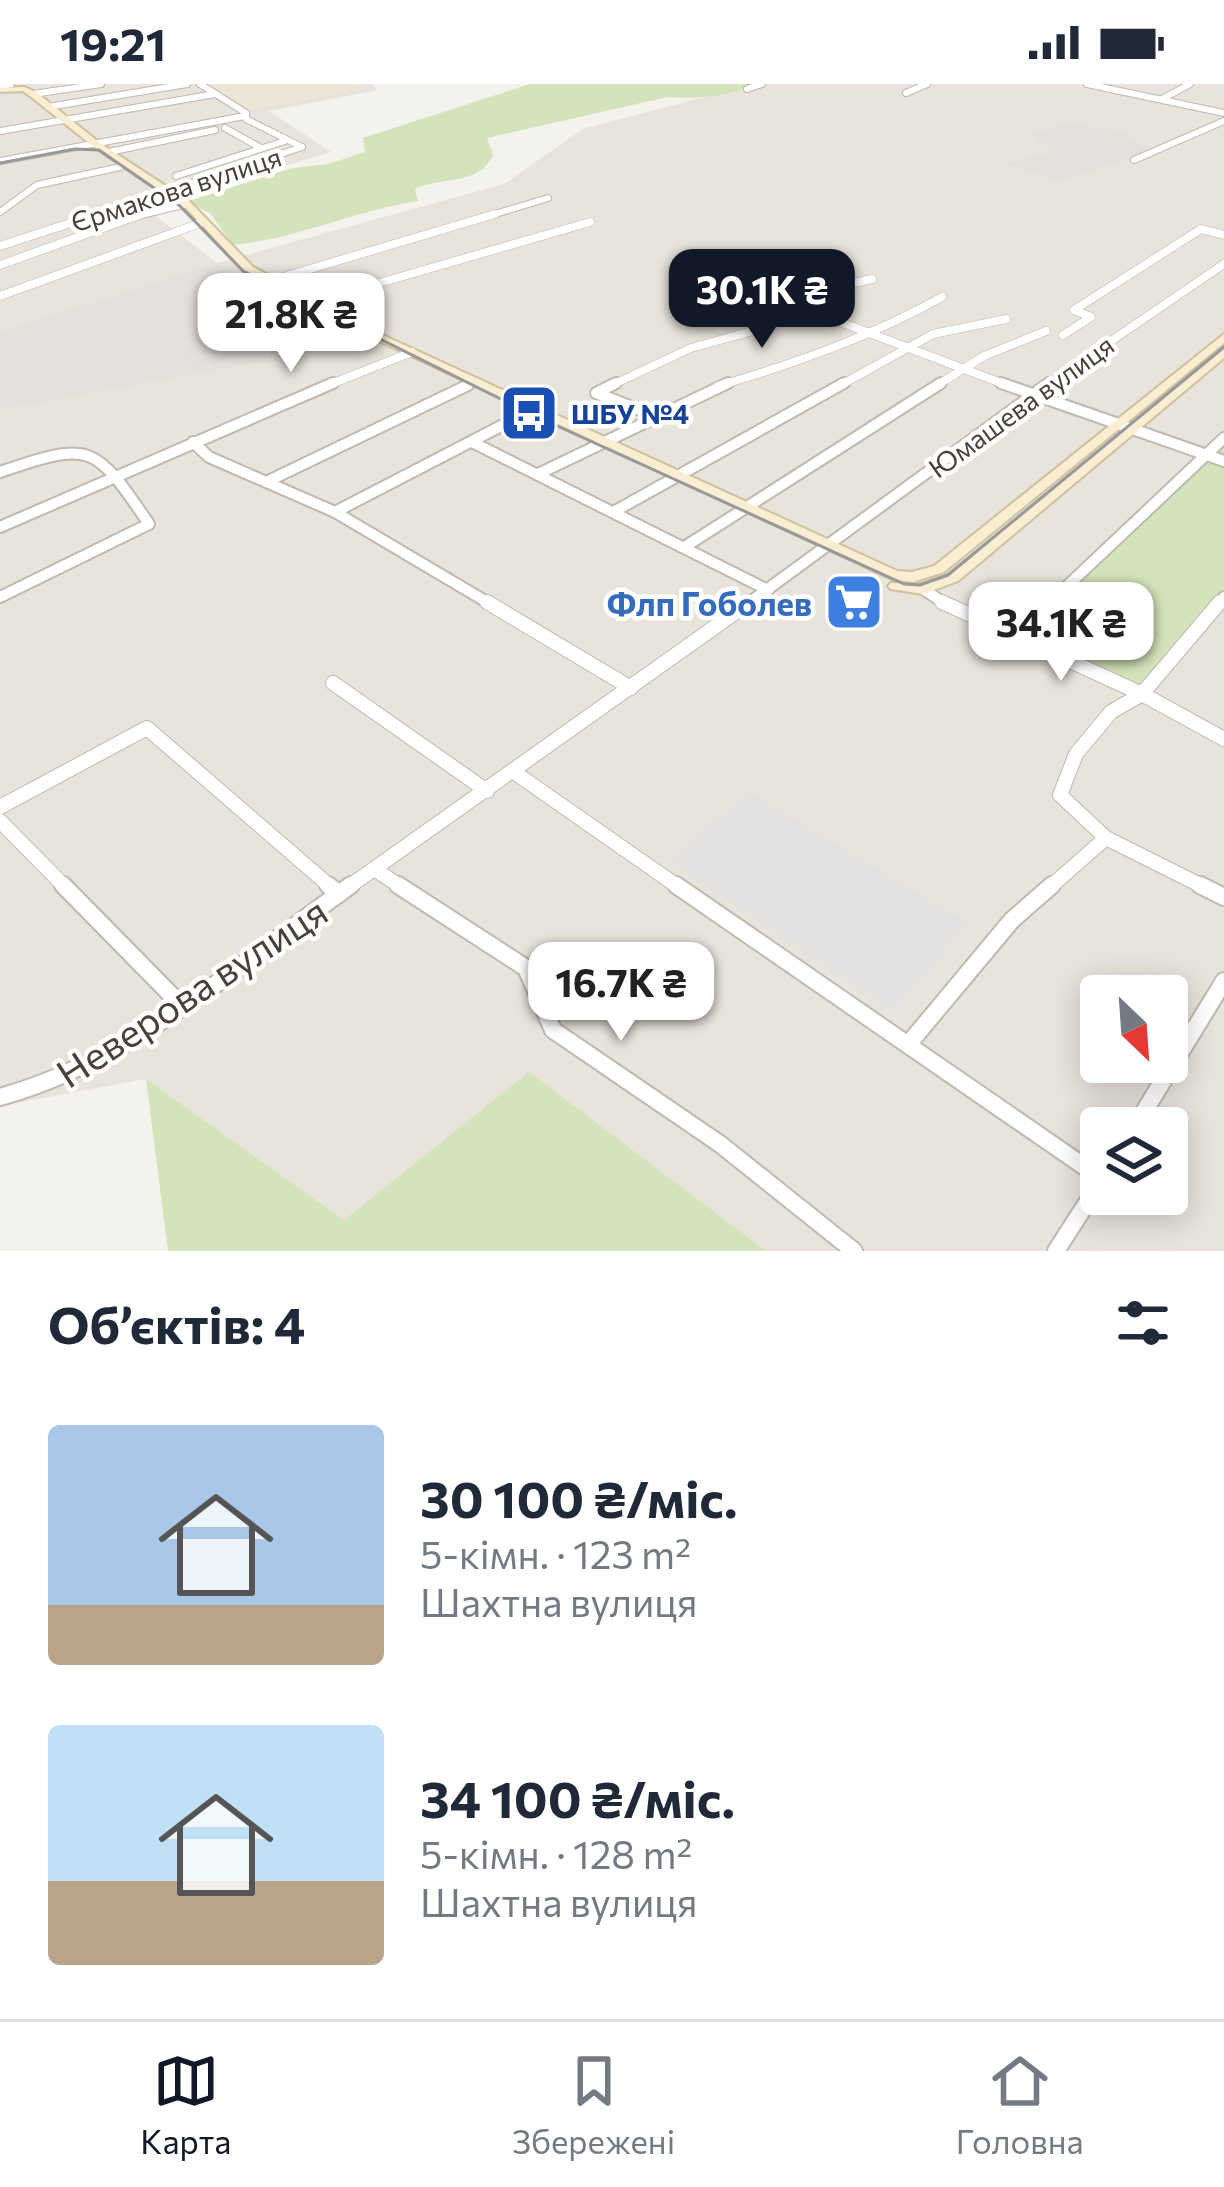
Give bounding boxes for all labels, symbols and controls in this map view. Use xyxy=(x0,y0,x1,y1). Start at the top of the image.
text: 19:21 xyxy=(60,15,166,70)
street label: Єрмакова вулиця xyxy=(67,139,285,239)
pin: 30.1K ₴ xyxy=(651,249,873,351)
text: 30.1K ₴ xyxy=(696,264,828,312)
pin: 21.8K ₴ xyxy=(180,273,402,375)
text: 21.8K ₴ xyxy=(225,288,357,336)
street label: Юмашева вулиця xyxy=(922,328,1120,484)
bus stop icon: ШБУ №4 xyxy=(498,382,560,444)
place label: ШБУ №4 xyxy=(571,397,689,430)
supermarket icon: Флп Гоболев xyxy=(823,571,885,633)
place label: Флп Гоболев xyxy=(607,582,812,623)
pin: 34.1K ₴ xyxy=(950,582,1172,684)
text: 34.1K ₴ xyxy=(996,597,1126,645)
street label: Неверова вулиця xyxy=(47,886,335,1096)
pin: 16.7K ₴ xyxy=(510,942,732,1044)
text: 16.7K ₴ xyxy=(555,957,687,1005)
north arrow xyxy=(1080,975,1188,1083)
map controls xyxy=(1080,975,1188,1215)
button: layers xyxy=(1080,1107,1188,1215)
icon: filters xyxy=(1110,1290,1176,1356)
text: Об’єктів: 4 xyxy=(48,1292,305,1355)
text: 30 100 ₴/міс. xyxy=(420,1466,738,1529)
icon: home xyxy=(144,1473,288,1617)
text: 5-кімн. · 123 m² xyxy=(420,1529,691,1577)
text: Шахтна вулиця xyxy=(420,1577,698,1625)
text: 34 100 ₴/міс. xyxy=(420,1766,735,1829)
icon: home xyxy=(144,1773,288,1917)
text: 5-кімн. · 128 m² xyxy=(420,1829,692,1877)
text: Шахтна вулиця xyxy=(420,1877,698,1925)
tab: Карта xyxy=(140,2048,231,2161)
tab: Збережені xyxy=(512,2048,675,2161)
tab: Головна xyxy=(956,2048,1084,2161)

